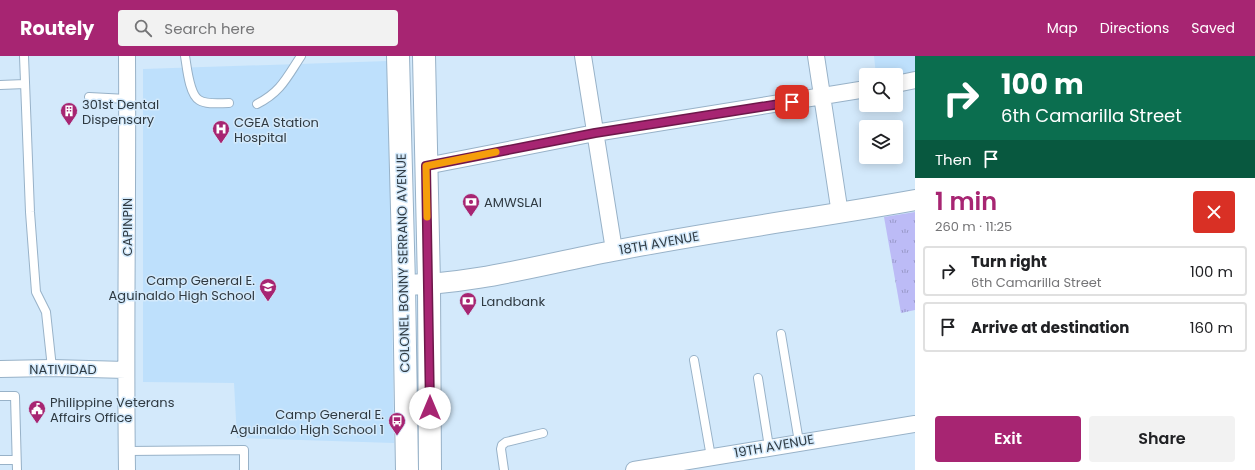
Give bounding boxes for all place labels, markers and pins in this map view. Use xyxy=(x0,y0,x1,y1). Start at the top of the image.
pin xyxy=(775,85,809,119)
place label: 301st Dental Dispensary xyxy=(82,95,159,129)
building icon: 301st Dental Dispensary xyxy=(59,101,79,126)
place label: CGEA Station Hospital xyxy=(234,113,319,147)
hospital icon: CGEA Station Hospital xyxy=(211,119,231,144)
bank icon: AMWSLAI xyxy=(461,192,481,217)
place label: AMWSLAI xyxy=(484,193,542,212)
place label: Camp General E. Aguinaldo High School xyxy=(109,271,255,305)
school or university icon: Camp General E. Aguinaldo High School xyxy=(258,277,278,302)
bank icon: Landbank xyxy=(458,291,478,316)
place label: Landbank xyxy=(481,292,545,311)
place label: Philippine Veterans Affairs Office xyxy=(50,393,175,427)
public building icon: Philippine Veterans Affairs Office xyxy=(27,399,47,424)
place label: Camp General E. Aguinaldo High School 1 xyxy=(230,405,384,439)
bus stop icon: Camp General E. Aguinaldo High School 1 xyxy=(387,411,407,436)

